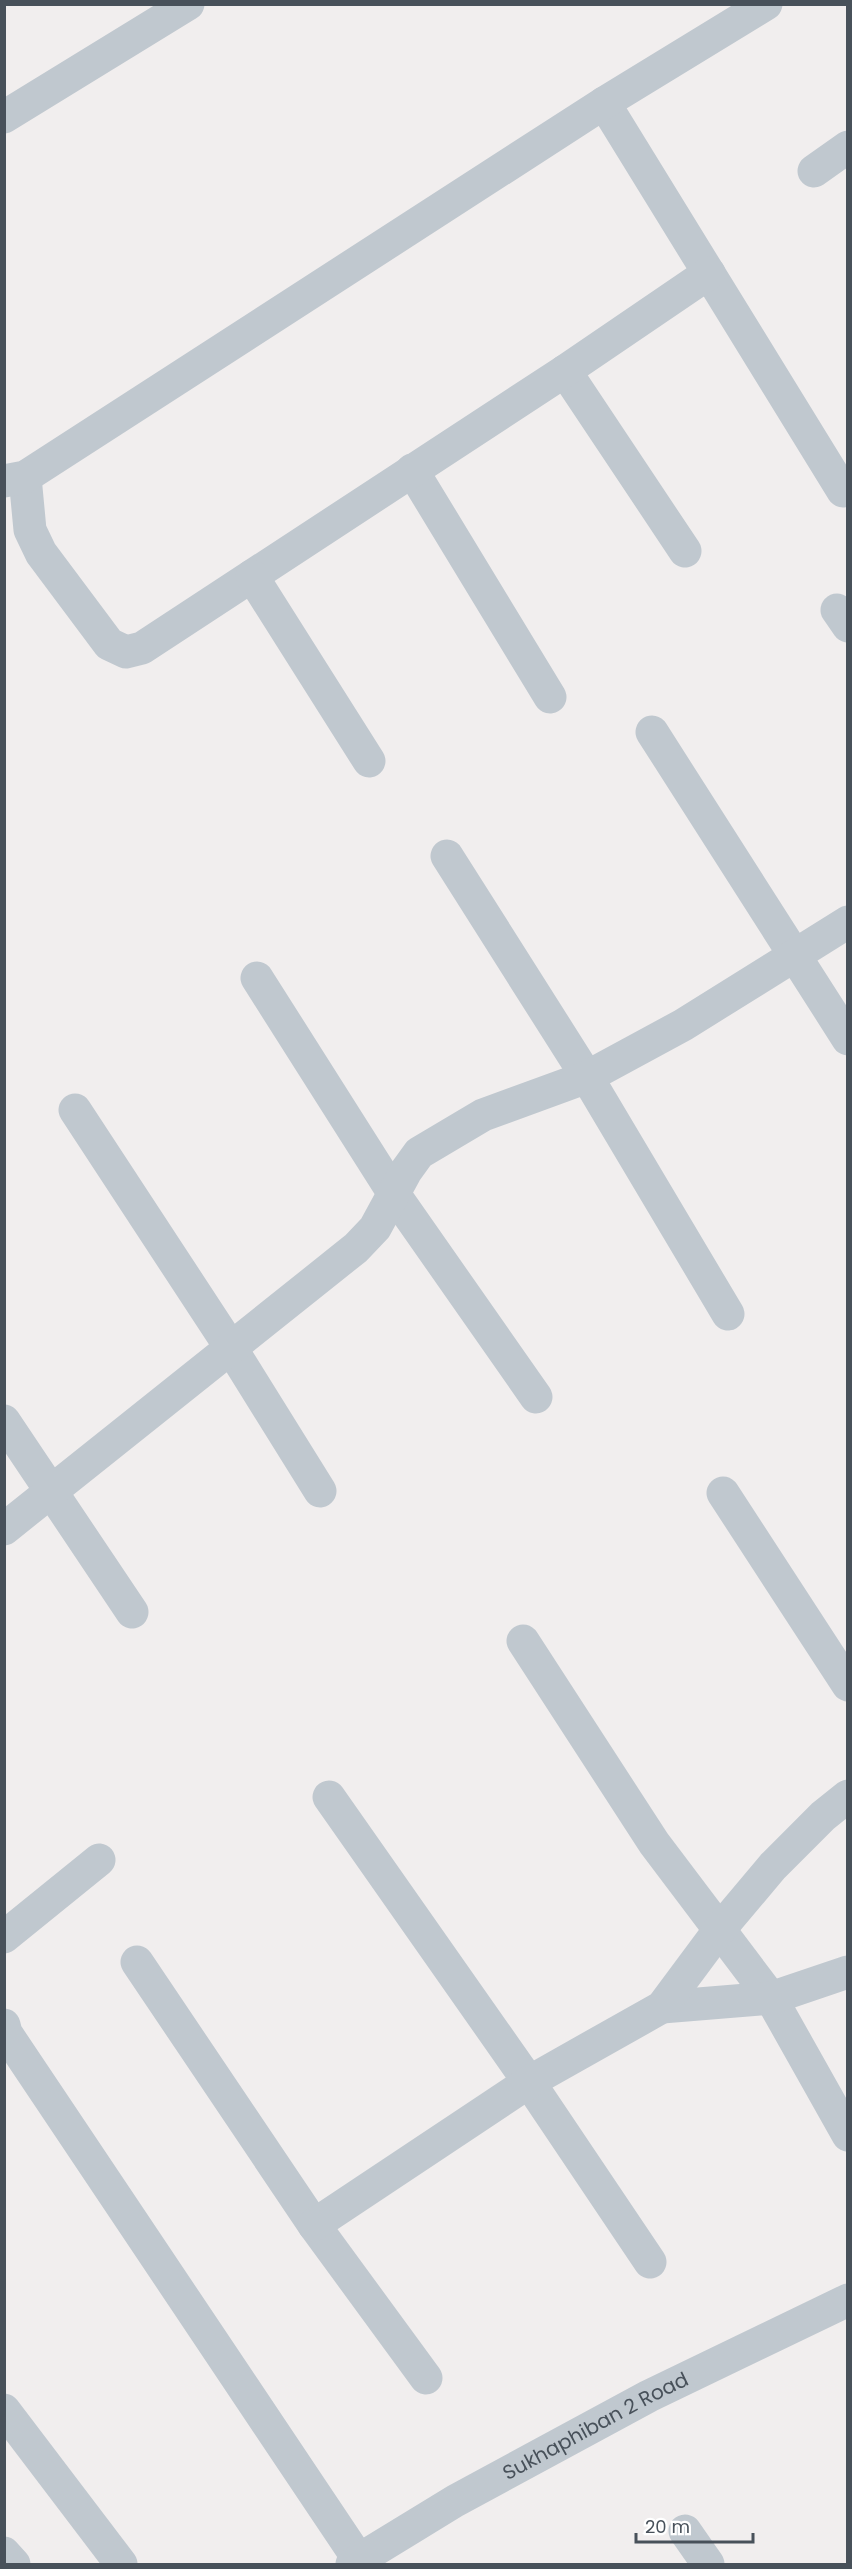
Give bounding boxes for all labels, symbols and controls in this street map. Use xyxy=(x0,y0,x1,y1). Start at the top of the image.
street label: Sukhaphiban 2 Road xyxy=(498,2365,693,2487)
scale bar xyxy=(636,2506,753,2544)
text: 20 m xyxy=(645,2514,690,2539)

